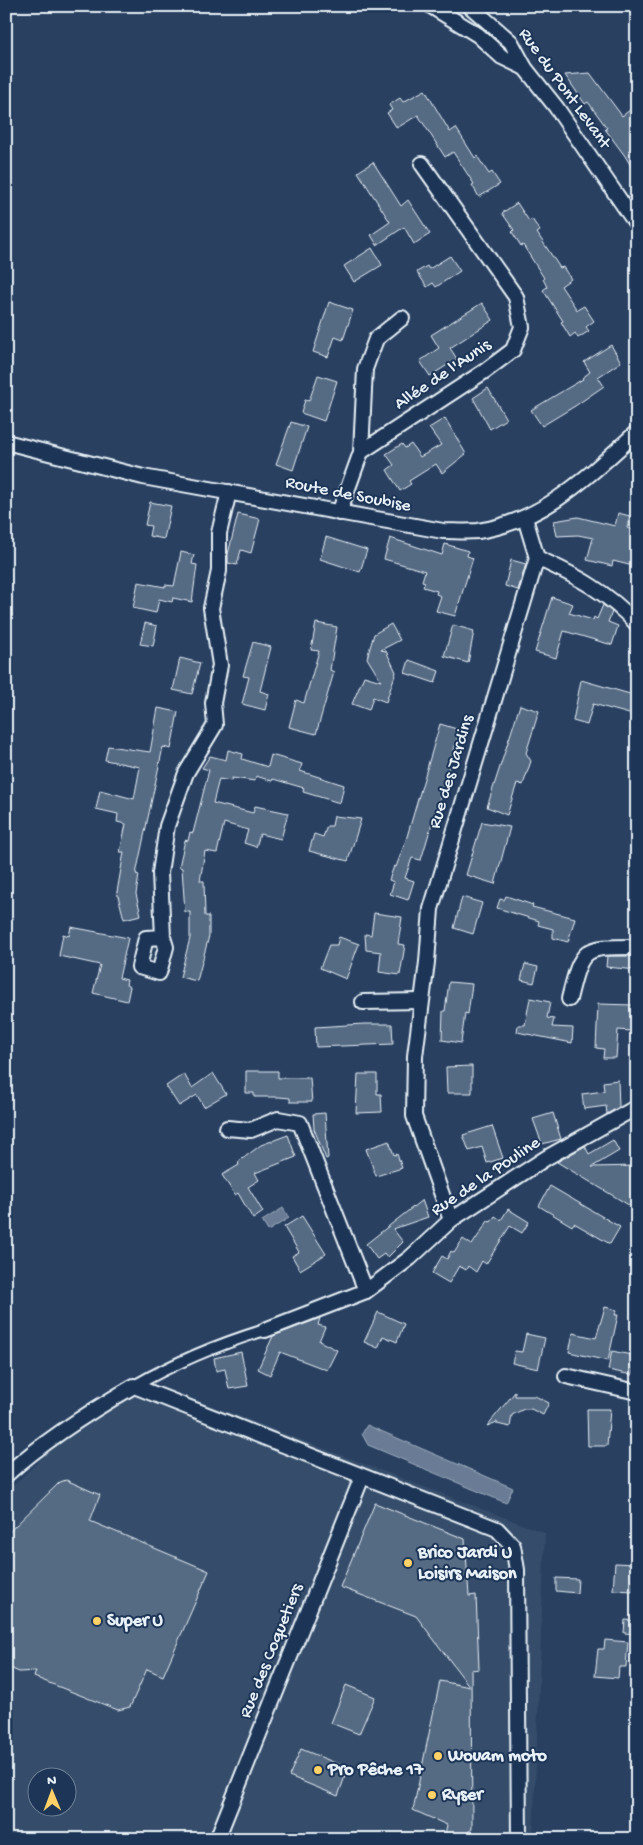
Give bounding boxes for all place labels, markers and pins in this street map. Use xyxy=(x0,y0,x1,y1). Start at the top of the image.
place label: Brico Jardi U Loisirs Maison xyxy=(417,1543,517,1585)
marker: Brico Jardi U Loisirs Maison xyxy=(402,1557,414,1569)
place label: Super U xyxy=(107,1611,164,1632)
marker: Super U xyxy=(91,1615,103,1627)
place label: Wouam moto xyxy=(447,1746,548,1767)
marker: Wouam moto xyxy=(432,1750,444,1762)
place label: Pro Pêche 17 xyxy=(327,1760,425,1781)
marker: Pro Pêche 17 xyxy=(312,1764,324,1776)
place label: Ryser xyxy=(441,1785,485,1806)
marker: Ryser xyxy=(426,1789,438,1801)

